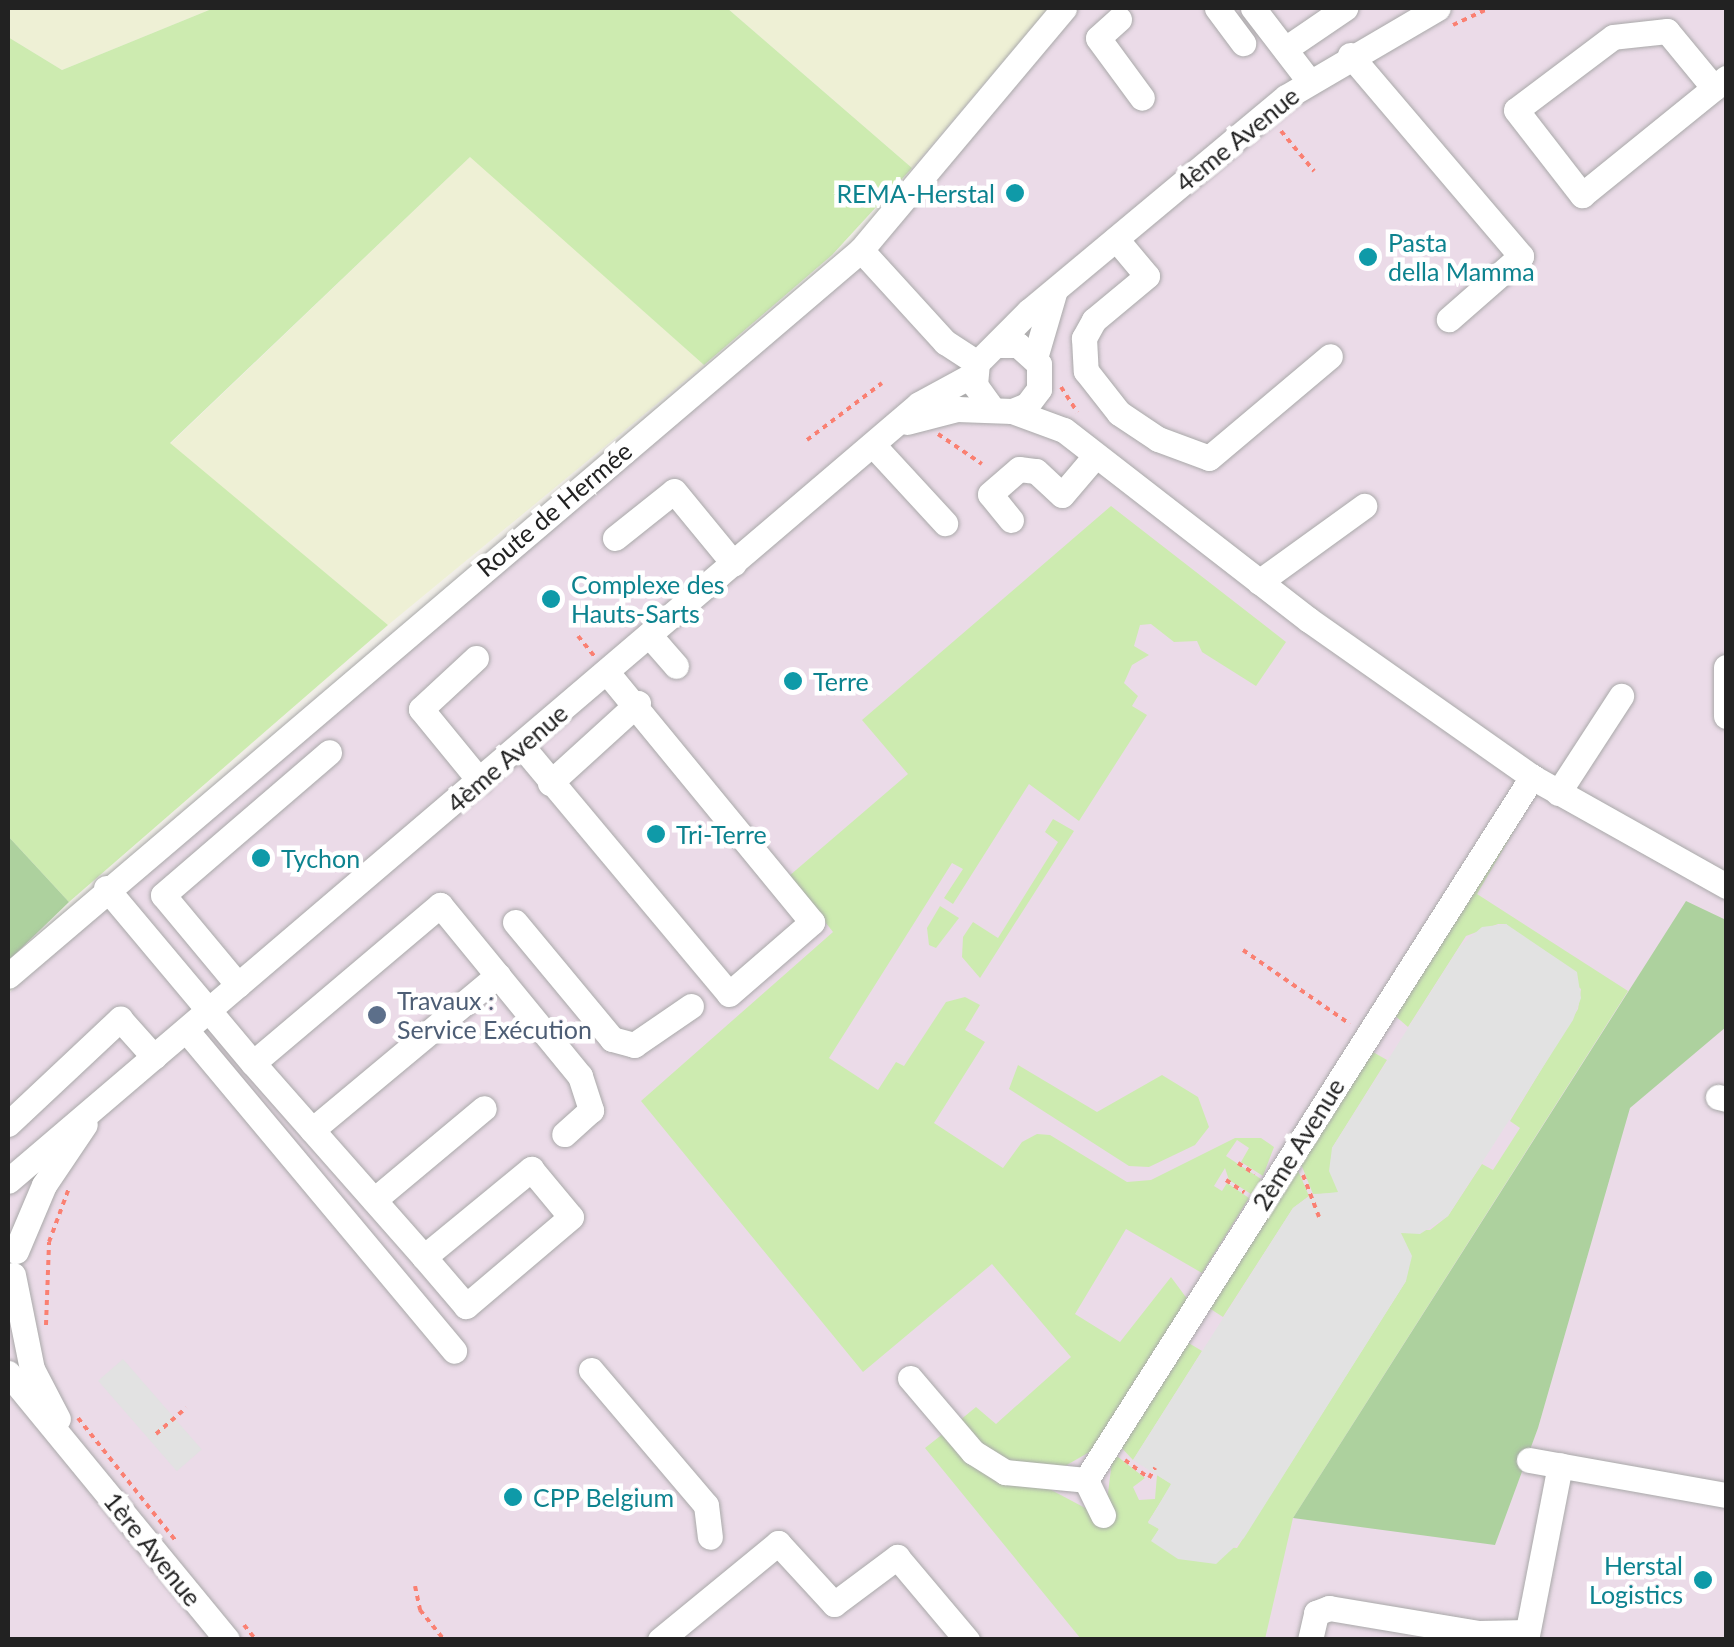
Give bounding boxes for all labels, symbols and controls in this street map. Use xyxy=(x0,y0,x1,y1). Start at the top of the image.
street label: 4ème Avenue xyxy=(1169,80,1305,198)
place label: REMA-Herstal xyxy=(836,178,995,208)
marker: REMA-Herstal xyxy=(1004,182,1026,204)
place label: Pasta della Mamma xyxy=(1388,228,1535,287)
marker: Pasta della Mamma xyxy=(1357,246,1379,268)
street label: Route de Hermée xyxy=(470,435,638,583)
place label: Complexe des Hauts-Sarts xyxy=(571,570,725,629)
marker: Complexe des Hauts-Sarts xyxy=(540,588,562,610)
place label: Terre xyxy=(813,666,869,696)
marker: Terre xyxy=(782,670,804,692)
street label: 4ème Avenue xyxy=(440,697,574,819)
place label: Tri-Terre xyxy=(676,819,767,849)
marker: Tri-Terre xyxy=(645,823,667,845)
place label: Tychon xyxy=(281,843,360,873)
marker: Tychon xyxy=(250,847,272,869)
place label: Travaux : Service Exécution xyxy=(397,986,592,1045)
marker: Travaux : Service Exécution xyxy=(366,1004,388,1026)
street label: 2ème Avenue xyxy=(1245,1072,1351,1216)
place label: CPP Belgium xyxy=(533,1482,675,1512)
street label: 1ère Avenue xyxy=(98,1486,208,1612)
marker: CPP Belgium xyxy=(502,1486,524,1508)
place label: Herstal Logistics xyxy=(1589,1551,1683,1610)
marker: Herstal Logistics xyxy=(1692,1569,1714,1591)

